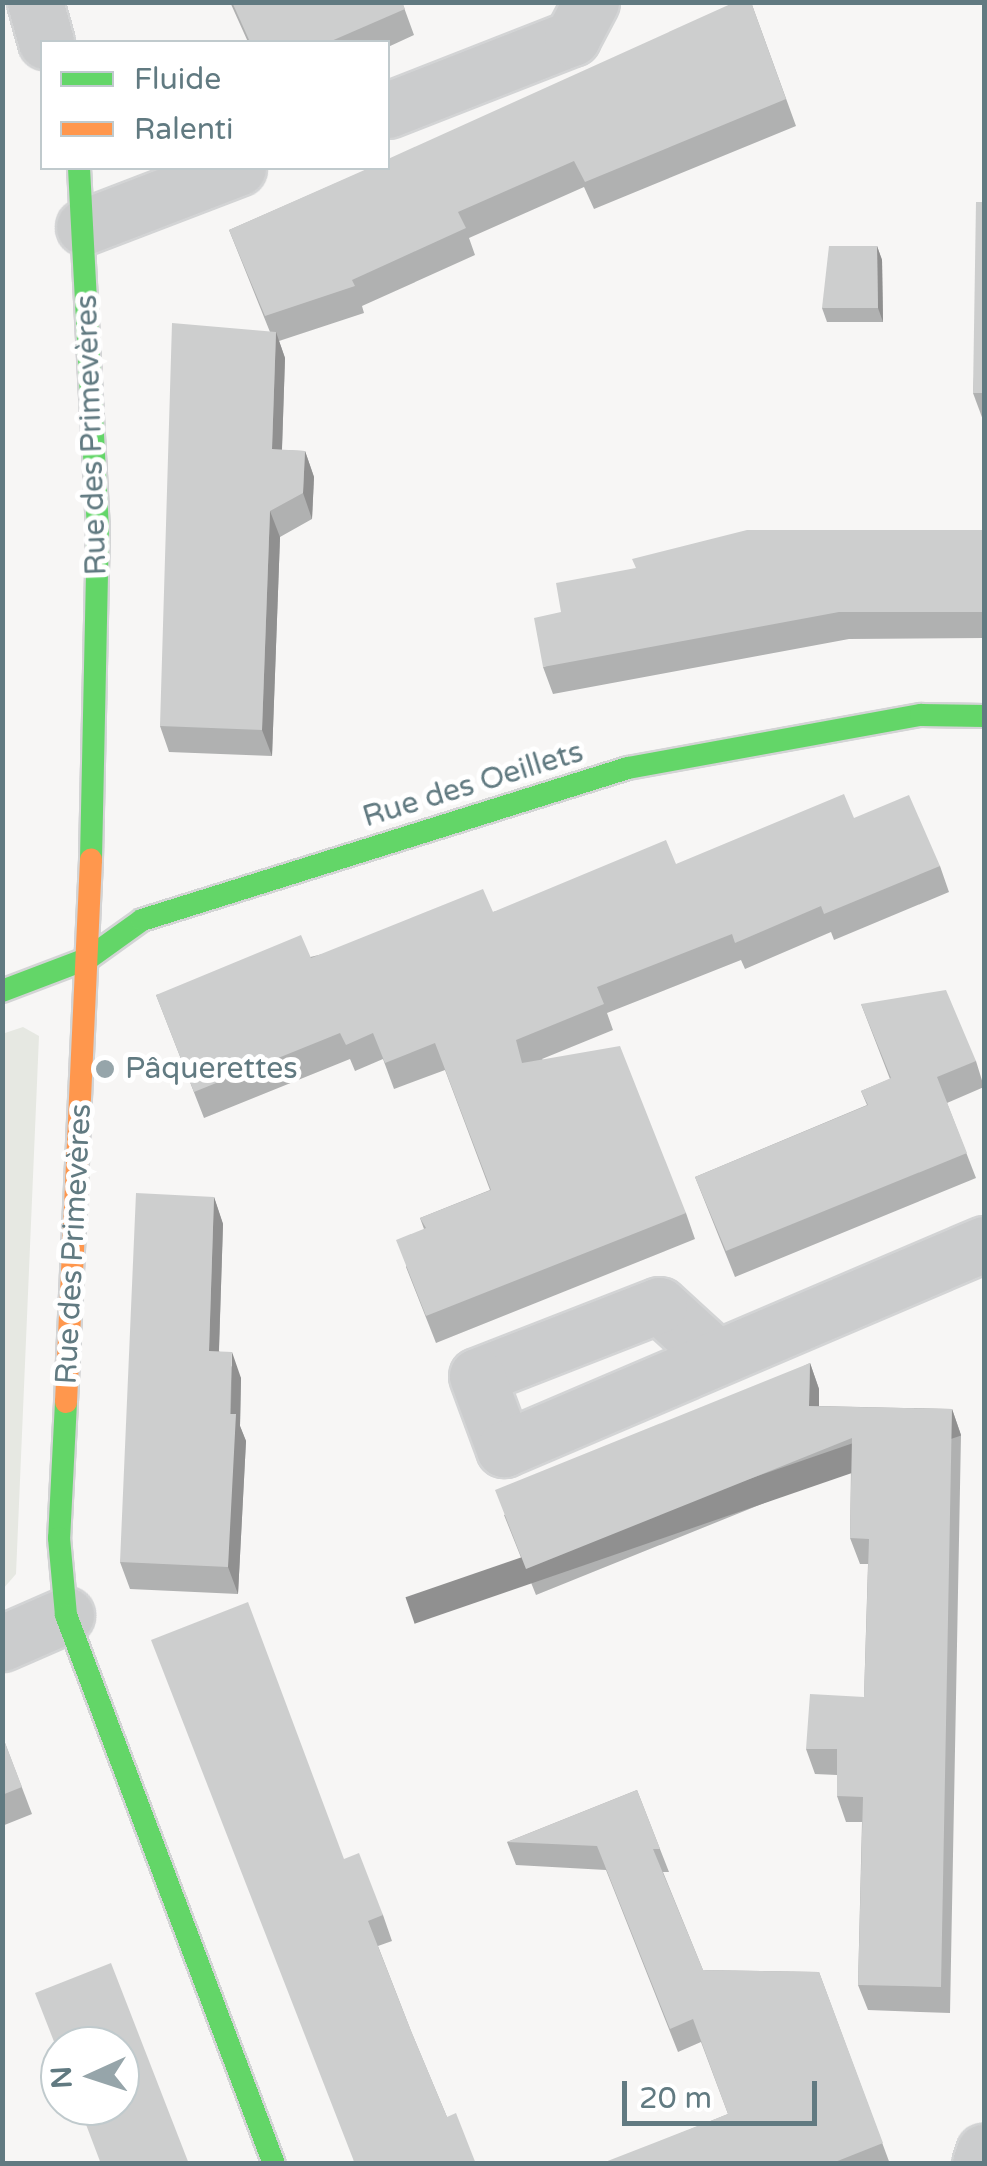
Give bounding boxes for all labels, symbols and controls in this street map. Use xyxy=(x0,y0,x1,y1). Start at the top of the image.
legend xyxy=(40,40,390,170)
text: Fluide xyxy=(134,61,221,98)
text: Ralenti xyxy=(134,111,234,148)
street label: Rue des Primevères xyxy=(69,294,115,576)
street label: Rue des Oeillets xyxy=(358,734,588,836)
place label: Pâquerettes xyxy=(125,1051,298,1087)
marker: Pâquerettes xyxy=(94,1058,116,1080)
street label: Rue des Primevères xyxy=(49,1103,99,1385)
north arrow xyxy=(40,2026,140,2126)
scale bar xyxy=(627,2061,822,2123)
text: N xyxy=(44,2065,80,2090)
text: 20 m xyxy=(639,2080,712,2117)

